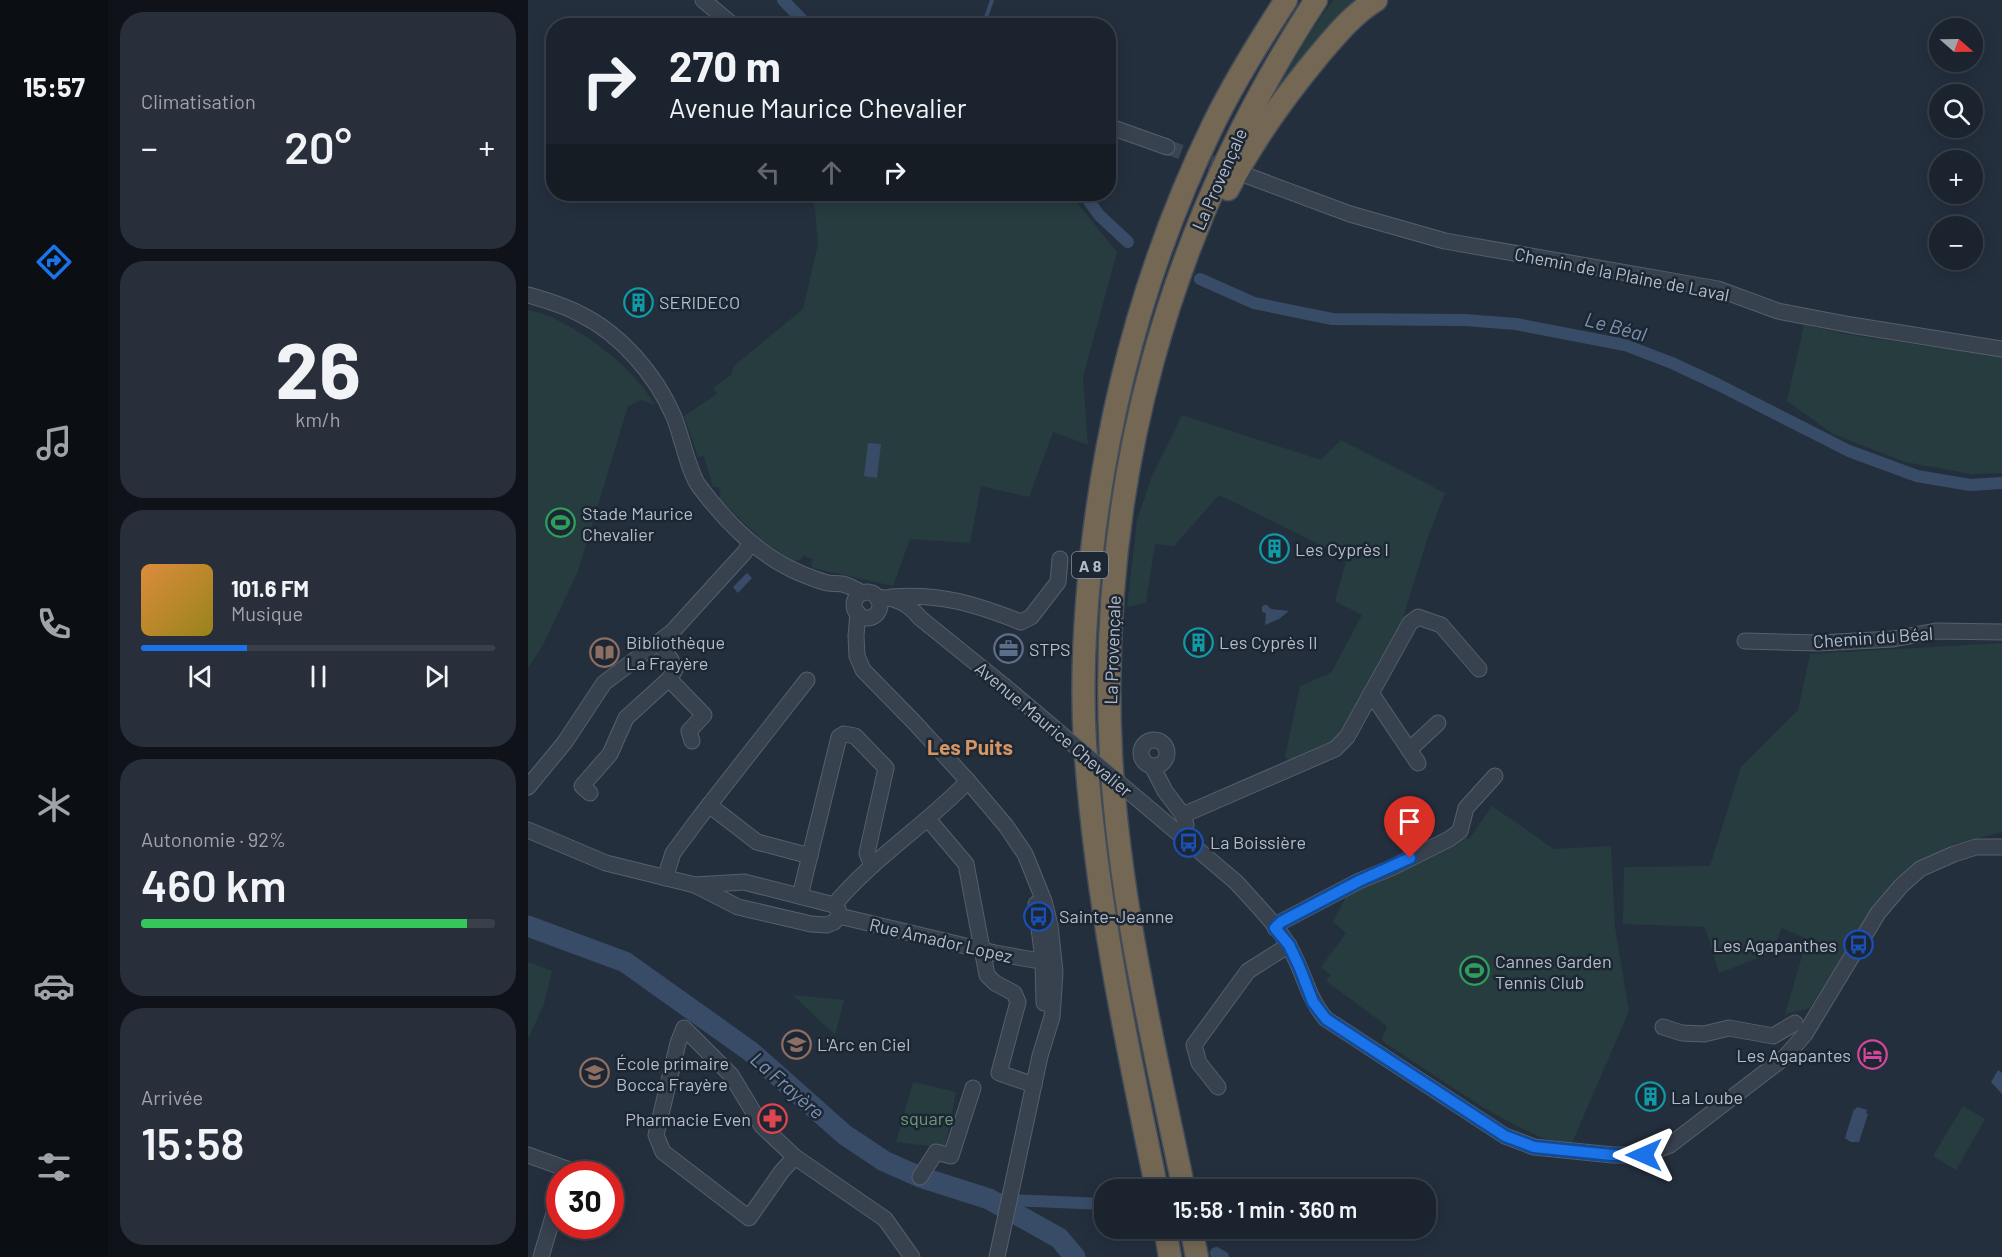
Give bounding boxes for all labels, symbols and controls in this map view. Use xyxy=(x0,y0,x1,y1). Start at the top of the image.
north arrow xyxy=(1929,18,1983,72)
map controls xyxy=(1929,18,1983,270)
text: 270 m xyxy=(669,40,781,90)
icon: right xyxy=(570,42,648,120)
text: 15:57 xyxy=(23,70,85,102)
button: search xyxy=(1929,84,1983,138)
text: Climatisation xyxy=(141,89,256,113)
text: Avenue Maurice Chevalier xyxy=(669,91,967,123)
text: 20° xyxy=(284,119,352,173)
street label: La Provençale xyxy=(1187,125,1251,233)
text: − xyxy=(141,127,158,167)
text: + xyxy=(479,127,495,167)
button: + xyxy=(1929,150,1983,204)
icon: left xyxy=(752,156,785,189)
icon: ahead xyxy=(815,156,848,189)
icon: right xyxy=(878,156,911,189)
button: − xyxy=(1929,216,1983,270)
icon: directions xyxy=(33,241,75,283)
street label: Chemin de la Plaine de Laval xyxy=(1513,242,1731,306)
building icon: SERIDECO xyxy=(622,286,654,318)
place label: SERIDECO xyxy=(659,291,740,313)
water label: Le Béal xyxy=(1583,306,1650,346)
text: 26 xyxy=(275,321,361,415)
text: km/h xyxy=(295,407,341,431)
icon: music xyxy=(33,422,75,464)
place label: Stade Maurice Chevalier xyxy=(582,502,693,545)
sports icon: Stade Maurice Chevalier xyxy=(545,507,577,539)
building icon: Les Cyprès I xyxy=(1258,533,1290,565)
place label: Les Cyprès I xyxy=(1295,538,1389,560)
road number: A 8 xyxy=(1072,552,1108,578)
text: 101.6 FM xyxy=(231,575,309,601)
street label: La Provençale xyxy=(1099,595,1125,705)
text: Musique xyxy=(231,601,303,625)
icon: phone xyxy=(33,603,75,645)
street label: Chemin du Béal xyxy=(1812,622,1934,652)
building icon: Les Cyprès II xyxy=(1182,626,1214,658)
place label: Bibliothèque La Frayère xyxy=(626,631,725,674)
place label: Les Cyprès II xyxy=(1219,631,1318,653)
office icon: STPS xyxy=(992,633,1024,665)
library icon: Bibliothèque La Frayère xyxy=(589,636,621,668)
place label: STPS xyxy=(1029,638,1071,660)
street label: Avenue Maurice Chevalier xyxy=(971,657,1137,801)
icon: previous xyxy=(184,660,217,693)
icon: pause xyxy=(302,660,335,693)
icon: next xyxy=(420,660,453,693)
district label: Les Puits xyxy=(927,734,1013,759)
icon: climate xyxy=(33,784,75,826)
pin xyxy=(1384,796,1435,858)
icon: arrive xyxy=(1393,805,1426,838)
bus stop icon: La Boissière xyxy=(1173,826,1205,858)
text: Autonomie · 92% xyxy=(141,827,286,851)
place label: La Boissière xyxy=(1210,831,1306,853)
text: 460 km xyxy=(141,857,287,911)
bus stop icon: Sainte-Jeanne xyxy=(1022,900,1054,932)
place label: Sainte-Jeanne xyxy=(1059,905,1174,927)
street label: Rue Amador Lopez xyxy=(867,913,1015,967)
bus stop icon: Les Agapanthes xyxy=(1842,929,1874,961)
place label: Les Agapanthes xyxy=(1713,934,1837,956)
place label: Cannes Garden Tennis Club xyxy=(1495,950,1612,993)
sports icon: Cannes Garden Tennis Club xyxy=(1458,955,1490,987)
icon: car xyxy=(33,965,75,1007)
school or university icon: L'Arc en Ciel xyxy=(780,1028,812,1060)
place label: L'Arc en Ciel xyxy=(817,1033,910,1055)
hotel icon: Les Agapantes xyxy=(1856,1039,1888,1071)
place label: Les Agapantes xyxy=(1737,1044,1851,1066)
water label: La Frayère xyxy=(746,1046,830,1124)
place label: École primaire Bocca Frayère xyxy=(616,1052,729,1095)
school or university icon: École primaire Bocca Frayère xyxy=(579,1057,611,1089)
building icon: La Loube xyxy=(1634,1081,1666,1113)
text: Arrivée xyxy=(141,1085,203,1109)
place label: La Loube xyxy=(1671,1086,1743,1108)
pharmacy icon: Pharmacie Even xyxy=(756,1103,788,1135)
park label: square xyxy=(900,1107,954,1129)
place label: Pharmacie Even xyxy=(625,1108,751,1130)
text: 15:58 xyxy=(141,1115,245,1169)
position arrow xyxy=(1612,1123,1676,1187)
icon: filters xyxy=(33,1146,75,1188)
speed limit sign: 30 xyxy=(546,1161,624,1239)
text: 15:58 · 1 min · 360 m xyxy=(1173,1196,1357,1222)

